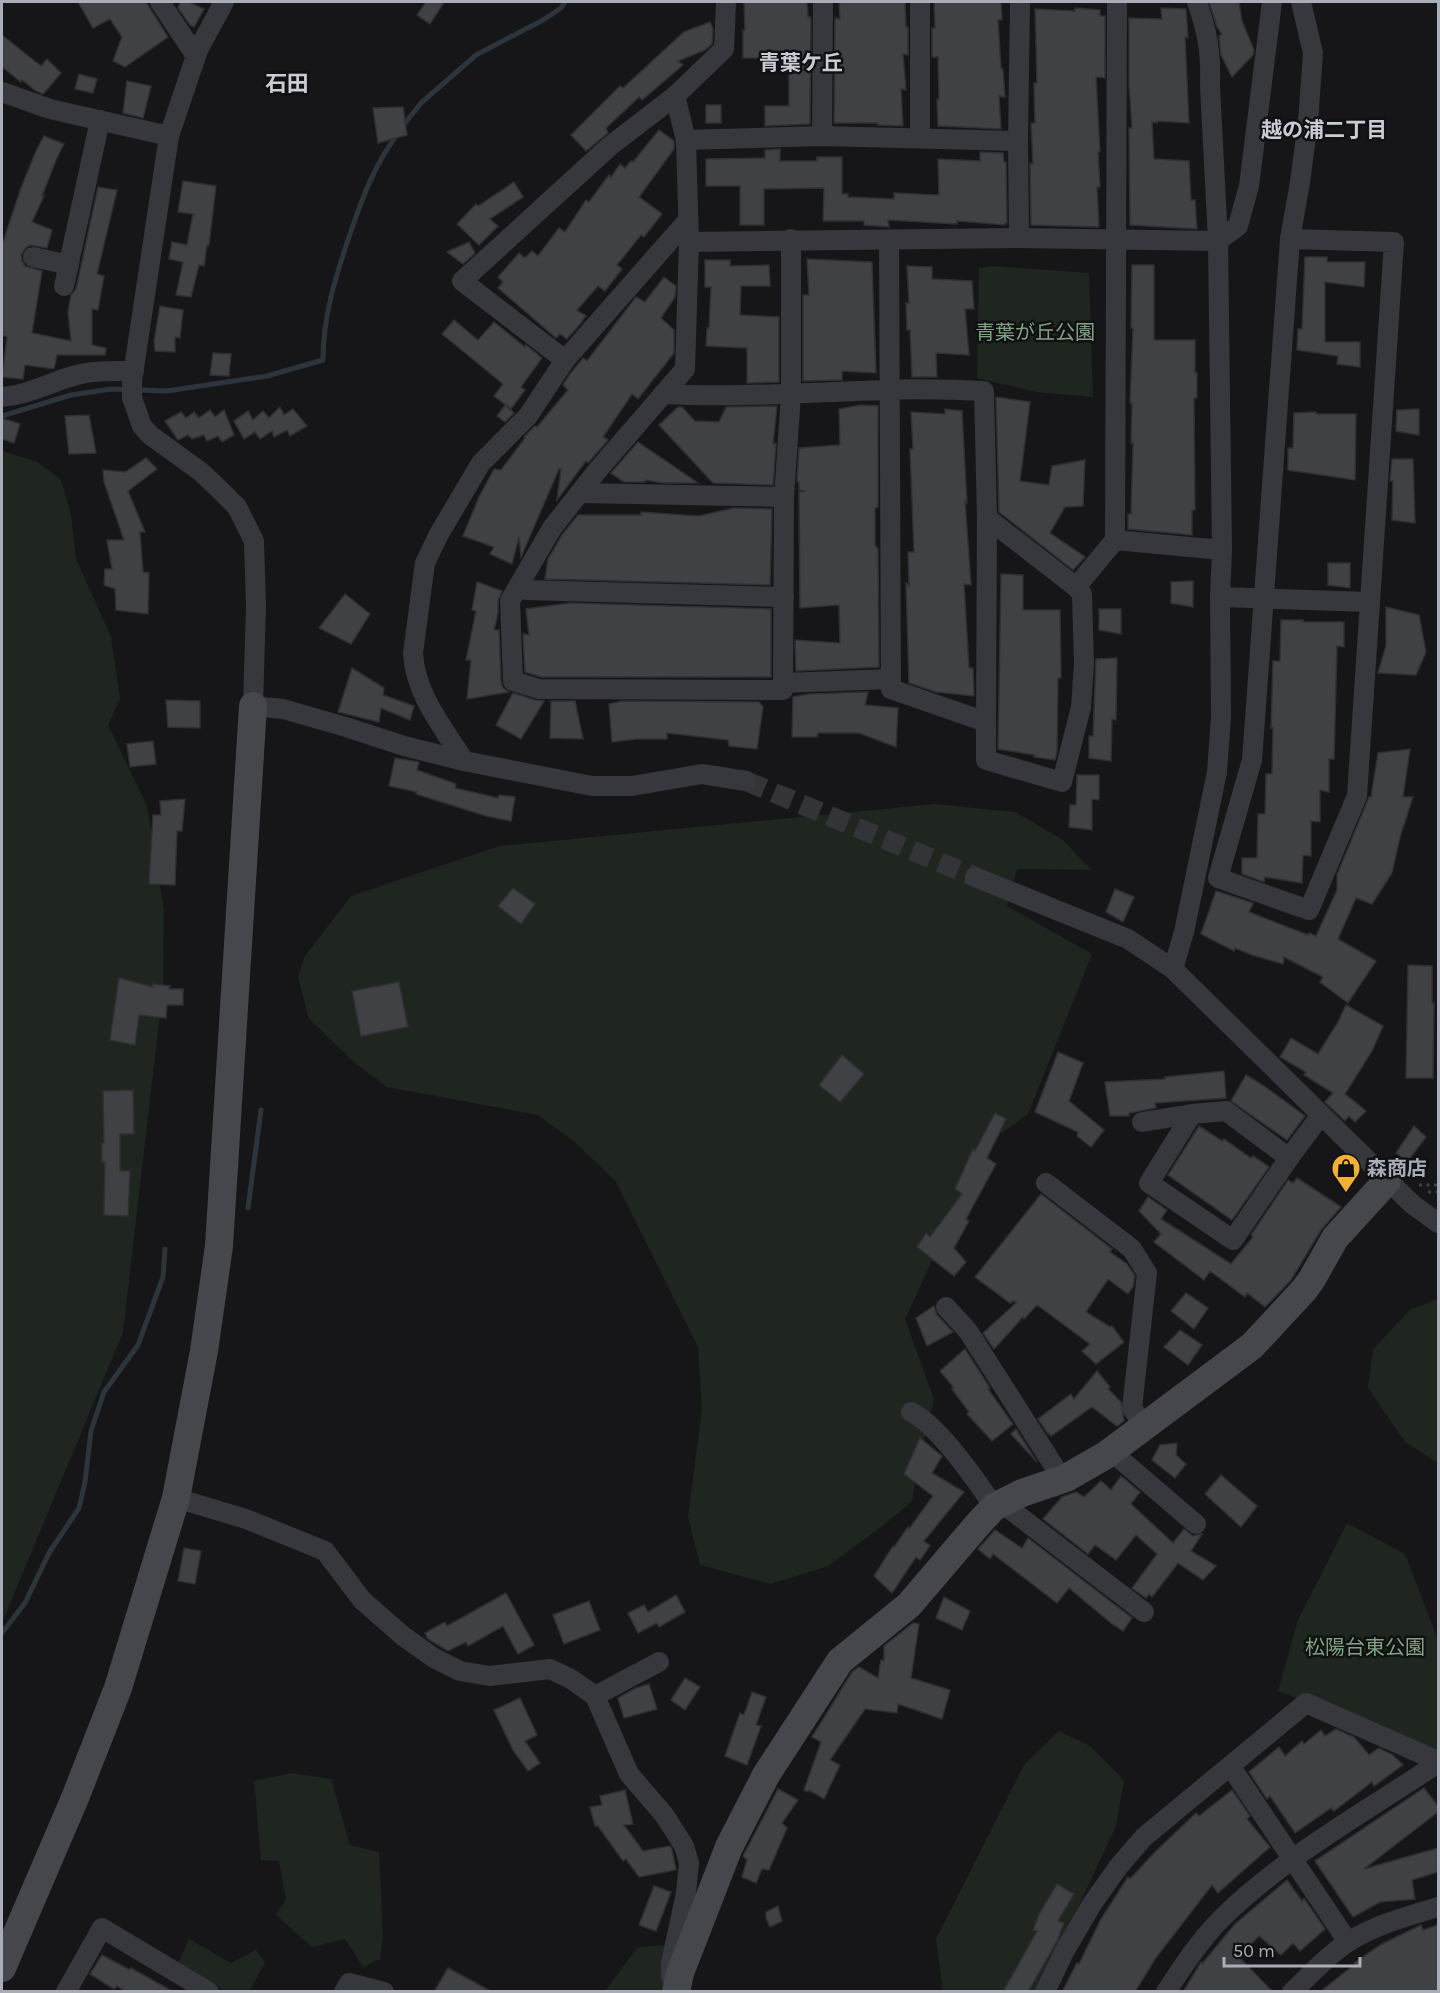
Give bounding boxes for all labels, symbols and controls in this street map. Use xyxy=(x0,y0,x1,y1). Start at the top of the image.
district label: 青葉ケ丘 xyxy=(759,51,843,75)
district label: 石田 xyxy=(265,71,309,97)
district label: 越の浦二丁目 xyxy=(1261,118,1387,142)
park label: 青葉が丘公園 xyxy=(975,321,1095,344)
shop icon: 森商店 xyxy=(1330,1152,1362,1194)
place label: 森商店 xyxy=(1367,1157,1427,1180)
park label: 松陽台東公園 xyxy=(1305,1636,1425,1659)
scale bar xyxy=(1224,1930,1360,1968)
text: 50 m xyxy=(1233,1940,1275,1962)

